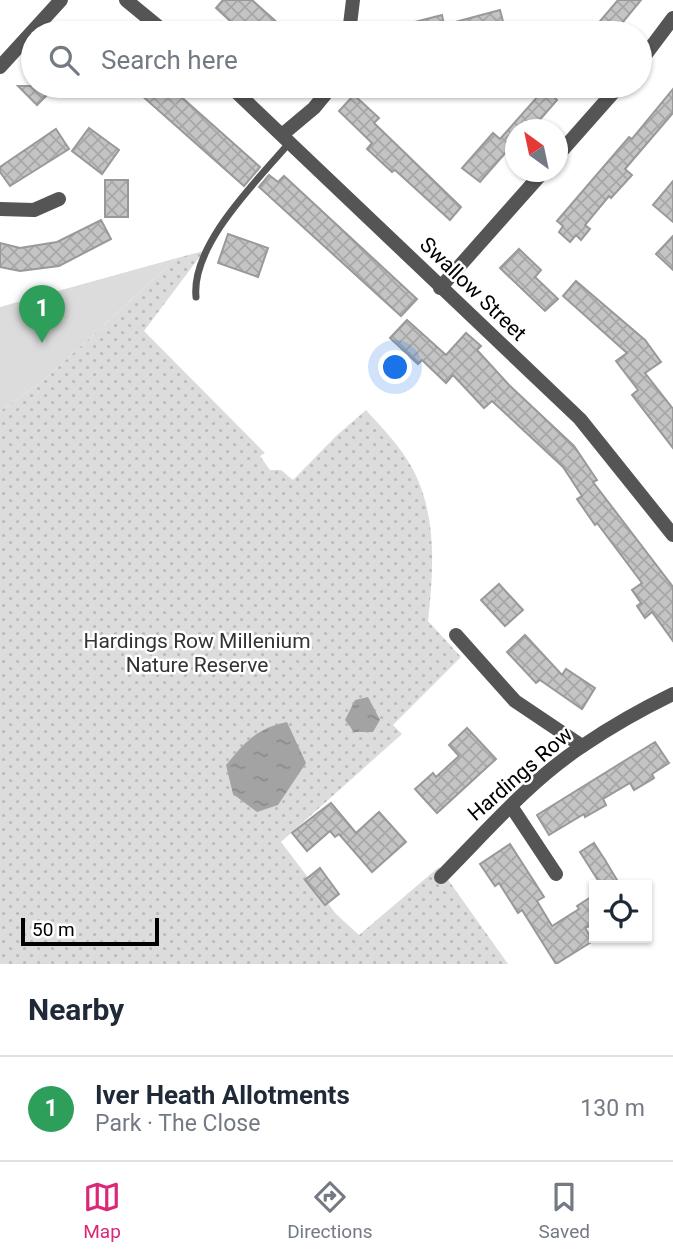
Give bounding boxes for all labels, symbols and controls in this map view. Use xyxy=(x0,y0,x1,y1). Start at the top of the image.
search box xyxy=(21,21,652,98)
icon: search xyxy=(45,41,83,79)
text: Search here xyxy=(101,45,238,75)
north arrow xyxy=(505,119,568,182)
street label: Swallow Street xyxy=(415,232,531,346)
pin: 1 xyxy=(19,285,65,343)
your location xyxy=(378,350,412,384)
park label: Hardings Row Millenium Nature Reserve xyxy=(83,629,311,677)
street label: Hardings Row xyxy=(463,722,577,826)
map controls xyxy=(589,880,652,943)
button: locate xyxy=(589,880,652,943)
scale bar xyxy=(21,915,159,947)
text: 50 m xyxy=(32,918,75,941)
text: Nearby xyxy=(28,992,124,1027)
text: Iver Heath Allotments xyxy=(95,1080,350,1110)
text: 1 xyxy=(44,1095,58,1122)
text: 130 m xyxy=(580,1095,645,1122)
text: Park · The Close xyxy=(95,1110,260,1137)
tab: Map xyxy=(83,1178,121,1243)
tab: Directions xyxy=(287,1178,372,1243)
tab: Saved xyxy=(539,1178,590,1243)

